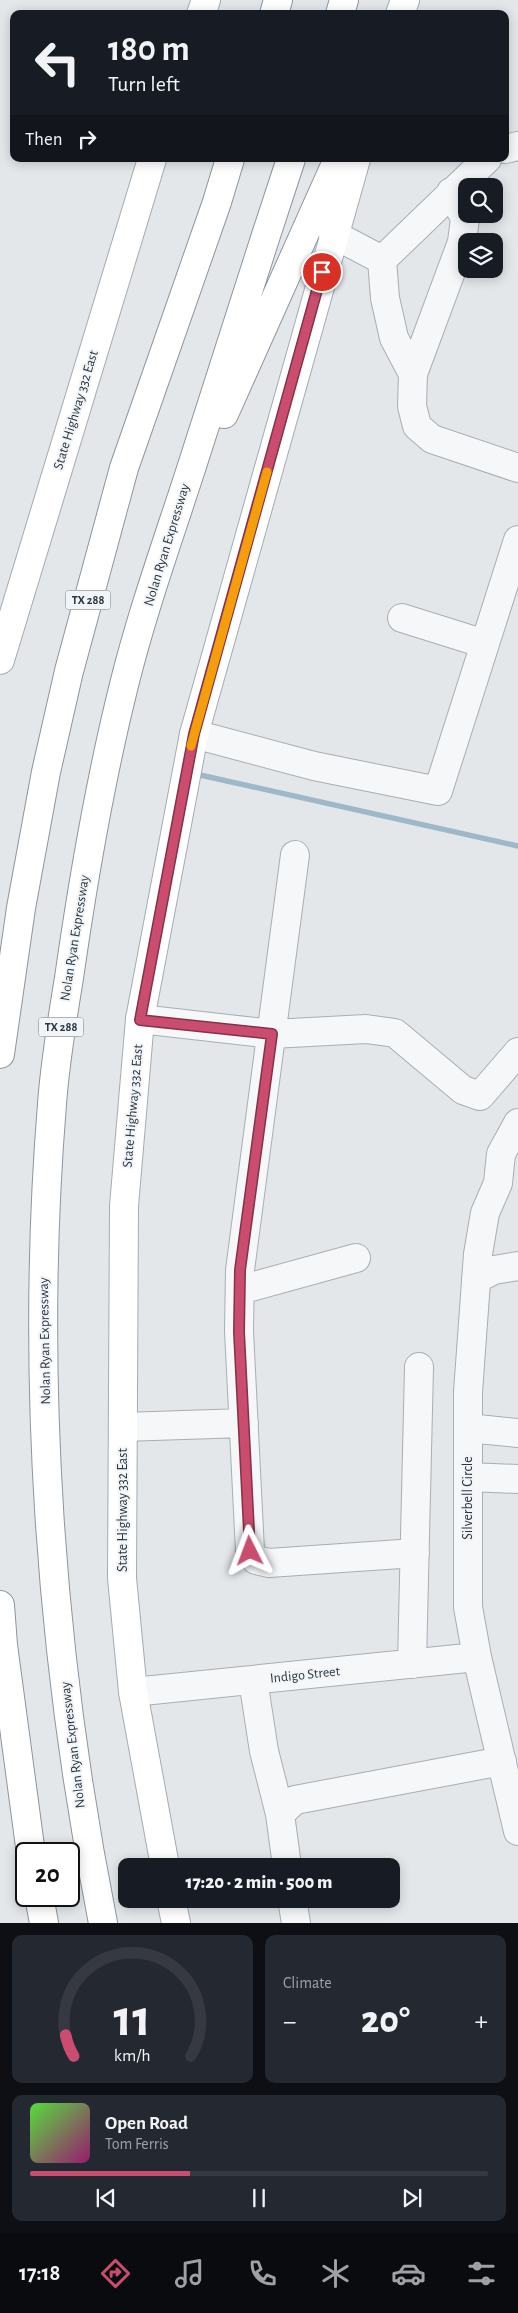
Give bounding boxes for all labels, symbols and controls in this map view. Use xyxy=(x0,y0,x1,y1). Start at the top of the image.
icon: left xyxy=(25,30,90,95)
text: 180 m xyxy=(108,32,190,67)
text: Turn left xyxy=(108,73,180,95)
icon: right xyxy=(73,125,101,153)
text: Then xyxy=(25,130,63,149)
map controls xyxy=(458,178,503,278)
button: search xyxy=(458,178,503,223)
button: layers xyxy=(458,233,503,278)
pin xyxy=(301,251,343,293)
icon: arrive xyxy=(308,258,336,286)
street label: State Highway 332 East xyxy=(51,348,101,471)
street label: Nolan Ryan Expressway xyxy=(142,482,192,608)
road number: TX 288 xyxy=(66,590,110,610)
street label: Nolan Ryan Expressway xyxy=(58,874,92,1002)
road number: TX 288 xyxy=(38,1018,84,1036)
street label: State Highway 332 East xyxy=(121,1043,145,1168)
street label: Nolan Ryan Expressway xyxy=(37,1277,53,1405)
street label: State Highway 332 East xyxy=(116,1447,130,1572)
street label: Silverbell Circle xyxy=(461,1456,475,1540)
position arrow xyxy=(223,1524,275,1576)
street label: Indigo Street xyxy=(269,1664,341,1686)
street label: Nolan Ryan Expressway xyxy=(58,1681,88,1809)
speed limit sign: 20 xyxy=(15,1842,80,1907)
text: 17:20 · 2 min · 500 m xyxy=(185,1873,333,1892)
text: Climate xyxy=(283,1975,332,1991)
text: 11 xyxy=(114,1993,151,2045)
text: 20° xyxy=(361,2002,410,2040)
text: − xyxy=(283,2008,296,2036)
text: + xyxy=(475,2008,488,2036)
text: km/h xyxy=(114,2047,151,2065)
text: Open Road xyxy=(105,2114,188,2133)
text: Tom Ferris xyxy=(105,2136,169,2152)
icon: previous xyxy=(92,2184,120,2212)
icon: pause xyxy=(245,2184,273,2212)
icon: next xyxy=(398,2184,426,2212)
icon: directions xyxy=(98,2256,133,2291)
icon: music xyxy=(172,2256,207,2291)
icon: phone xyxy=(245,2256,280,2291)
icon: climate xyxy=(318,2256,353,2291)
icon: car xyxy=(391,2256,426,2291)
icon: filters xyxy=(464,2256,499,2291)
text: 17:18 xyxy=(19,2262,60,2284)

